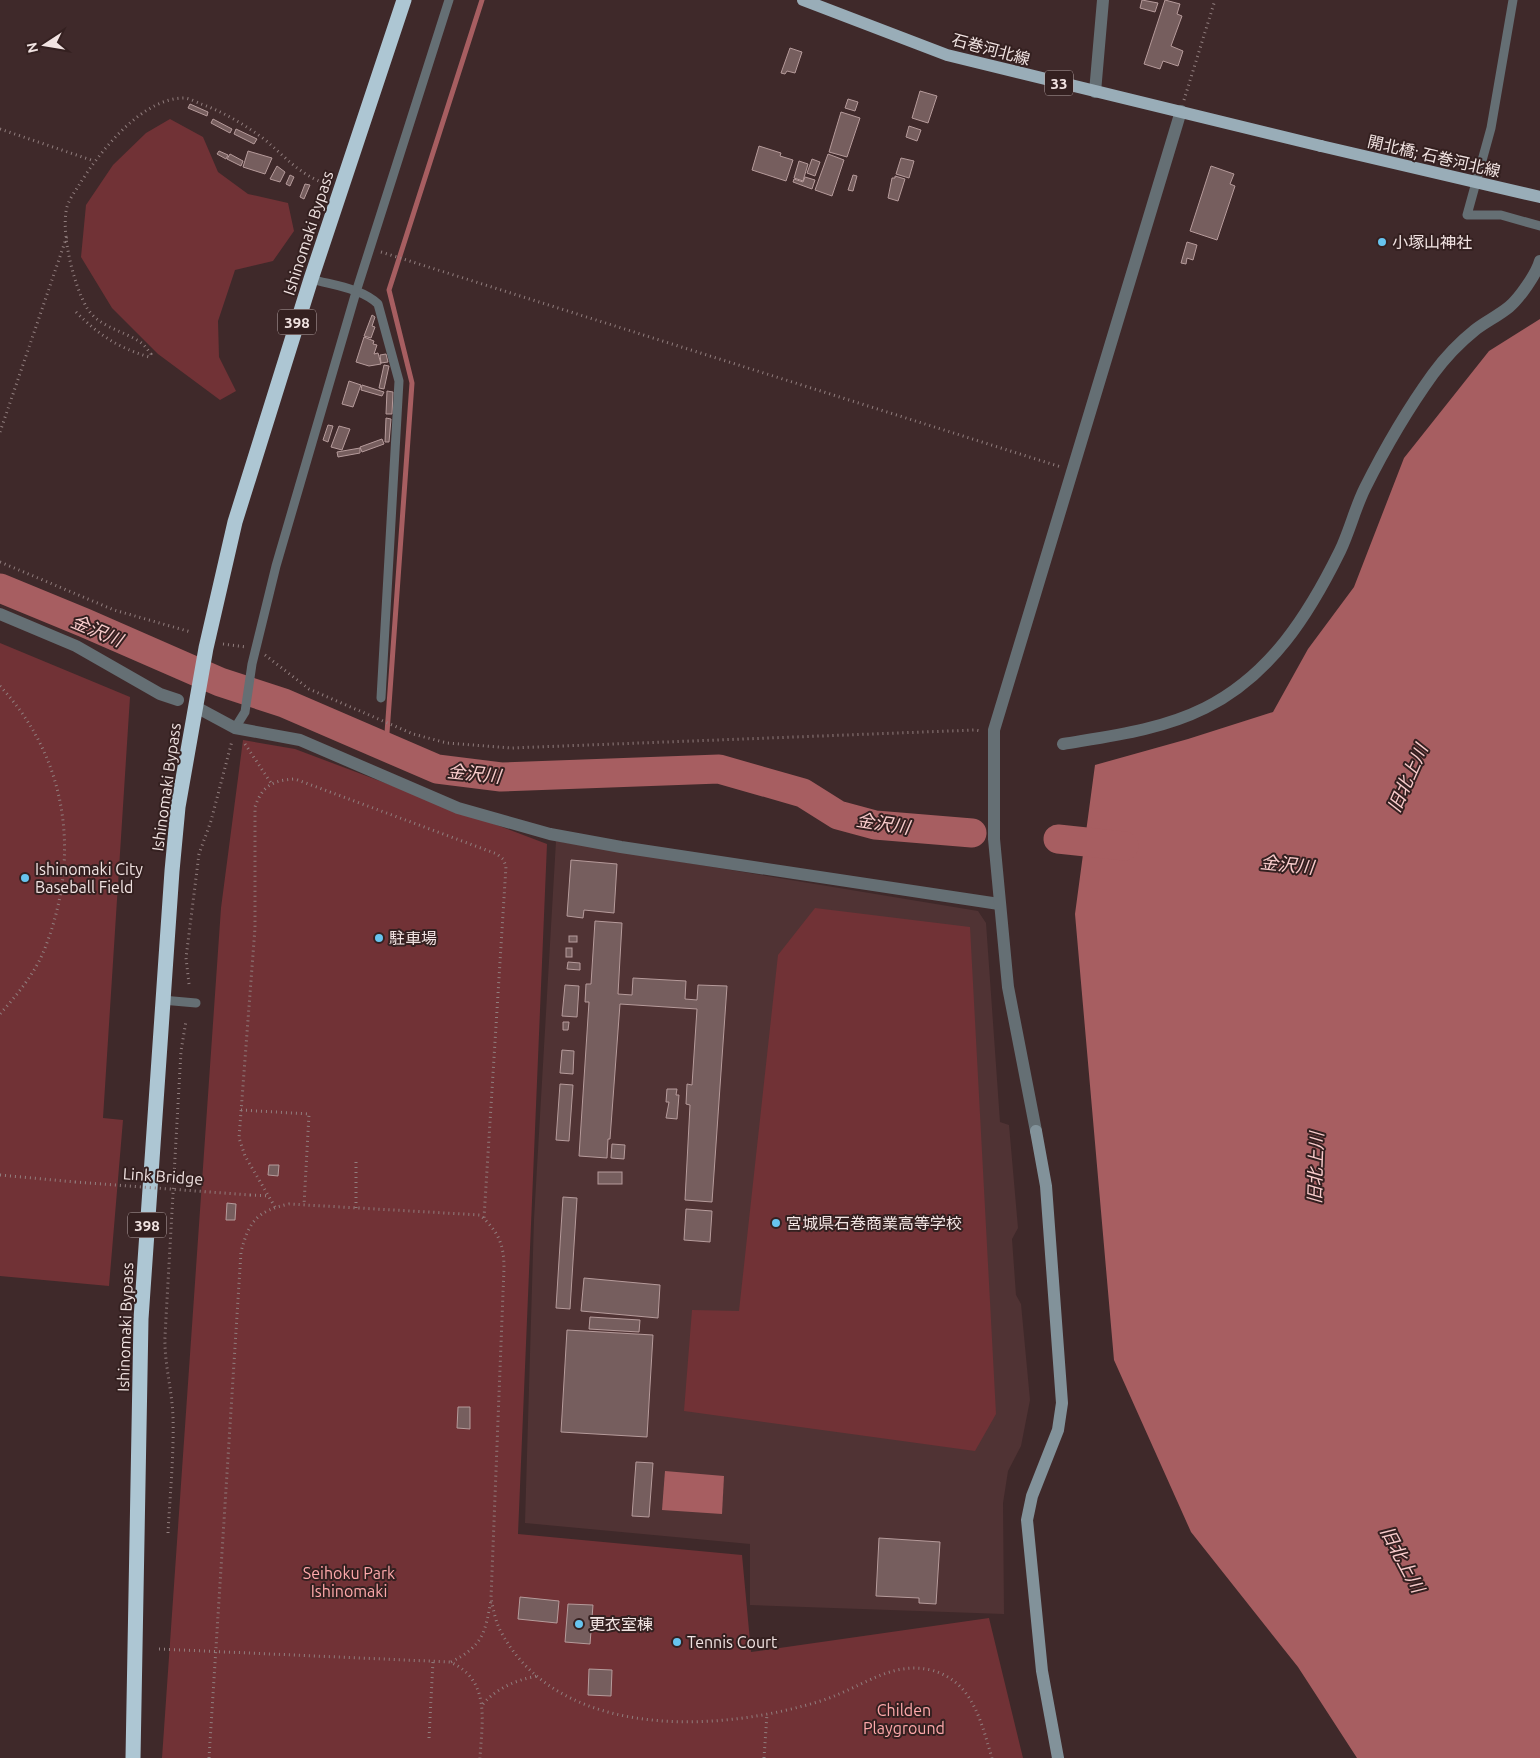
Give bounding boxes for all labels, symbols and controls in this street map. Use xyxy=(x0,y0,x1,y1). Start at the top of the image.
north arrow xyxy=(20,20,70,70)
street label: 石巻河北線 xyxy=(950,30,1032,68)
text: N xyxy=(23,41,41,54)
road number: 33 xyxy=(1045,70,1073,96)
street label: 開北橋; 石巻河北線 xyxy=(1366,132,1502,180)
street label: Ishinomaki Bypass xyxy=(279,169,337,297)
place label: 小塚山神社 xyxy=(1392,233,1472,251)
marker: 小塚山神社 xyxy=(1376,236,1388,248)
road number: 398 xyxy=(278,310,316,334)
water label: 金沢川 xyxy=(68,610,128,651)
street label: Ishinomaki Bypass xyxy=(148,722,184,852)
water label: 旧北上川 xyxy=(1383,739,1432,815)
water label: 金沢川 xyxy=(446,760,504,786)
water label: 金沢川 xyxy=(855,809,913,837)
water label: 金沢川 xyxy=(1259,851,1317,877)
place label: Ishinomaki City Baseball Field xyxy=(35,860,143,896)
marker: Ishinomaki City Baseball Field xyxy=(19,872,31,884)
place label: 駐車場 xyxy=(389,929,437,947)
marker: 駐車場 xyxy=(373,932,385,944)
water label: 旧北上川 xyxy=(1304,1130,1326,1204)
street label: Link Bridge xyxy=(122,1164,204,1188)
road number: 398 xyxy=(128,1212,166,1238)
place label: 宮城県石巻商業高等学校 xyxy=(786,1214,962,1232)
marker: 宮城県石巻商業高等学校 xyxy=(770,1217,782,1229)
street label: Ishinomaki Bypass xyxy=(114,1262,136,1392)
water label: 旧北上川 xyxy=(1377,1523,1430,1597)
park label: Seihoku Park Ishinomaki xyxy=(303,1564,395,1600)
place label: 更衣室棟 xyxy=(589,1615,653,1633)
marker: 更衣室棟 xyxy=(573,1618,585,1630)
place label: Tennis Court xyxy=(687,1633,778,1651)
marker: Tennis Court xyxy=(671,1636,683,1648)
park label: Childen Playground xyxy=(863,1701,945,1737)

